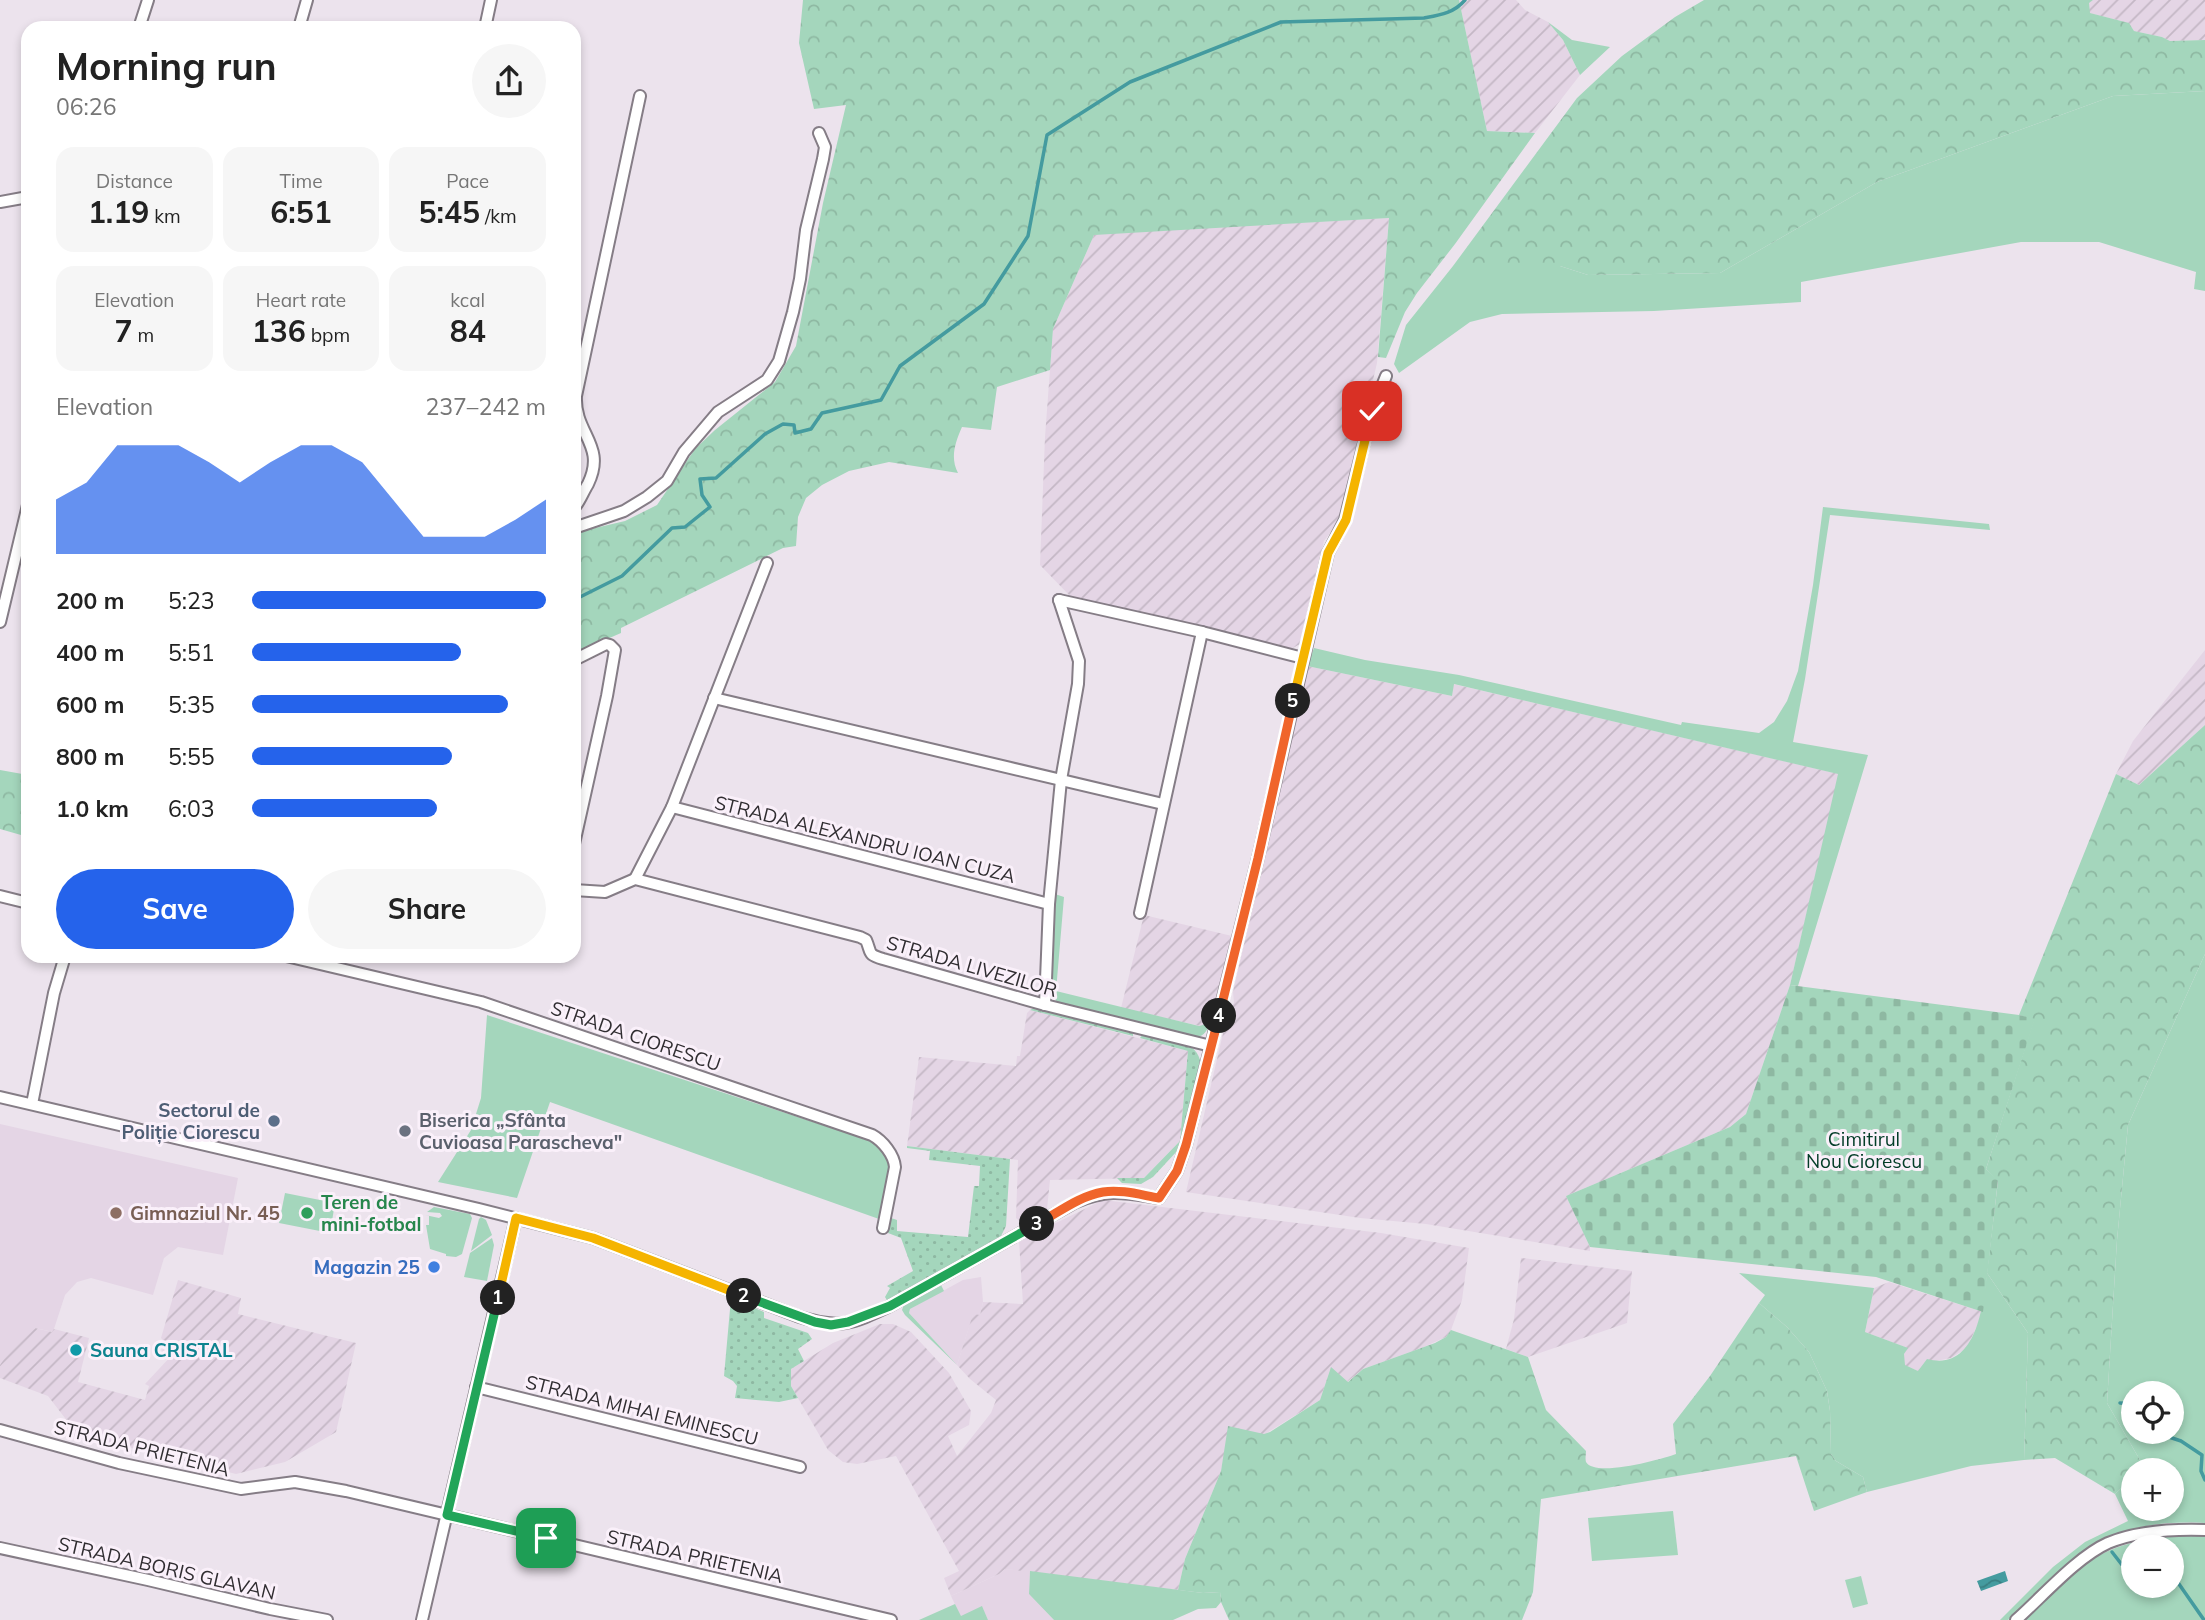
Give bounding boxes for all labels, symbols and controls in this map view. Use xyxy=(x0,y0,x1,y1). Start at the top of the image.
text: Morning run xyxy=(56,42,277,90)
button: share xyxy=(472,44,546,118)
text: 06:26 xyxy=(56,92,116,121)
text: Distance xyxy=(96,169,173,193)
text: Time xyxy=(279,169,323,193)
text: Pace xyxy=(446,169,489,193)
text: 1.19 xyxy=(88,193,149,231)
text: 6:51 xyxy=(270,193,332,231)
text: 5:45 xyxy=(419,193,480,231)
text: km xyxy=(149,204,181,228)
text: /km xyxy=(480,204,517,228)
text: Elevation xyxy=(94,288,175,312)
text: Heart rate xyxy=(256,288,346,312)
text: kcal xyxy=(450,288,485,312)
text: 7 xyxy=(115,312,133,350)
text: 136 xyxy=(252,312,306,350)
text: 84 xyxy=(450,312,486,350)
text: m xyxy=(133,323,154,347)
text: bpm xyxy=(306,323,350,347)
pin xyxy=(1342,381,1402,441)
text: Elevation xyxy=(56,392,153,421)
text: 237–242 m xyxy=(425,392,546,421)
icon: check xyxy=(1353,392,1391,430)
text: 200 m xyxy=(56,586,124,615)
text: 5:23 xyxy=(168,586,215,615)
text: 400 m xyxy=(56,638,124,667)
text: 5:51 xyxy=(168,638,215,667)
pin: 5 xyxy=(1276,684,1310,718)
text: 5 xyxy=(1287,688,1298,712)
text: 600 m xyxy=(56,690,124,719)
text: 5:35 xyxy=(168,690,215,719)
text: 800 m xyxy=(56,742,124,771)
text: 5:55 xyxy=(168,742,215,771)
street label: STRADA ALEXANDRU IOAN CUZA xyxy=(712,790,1018,888)
text: 1.0 km xyxy=(56,794,129,823)
text: 6:03 xyxy=(168,794,215,823)
button: Save xyxy=(56,869,294,949)
button: Share xyxy=(308,869,546,949)
street label: STRADA LIVEZILOR xyxy=(884,930,1060,1002)
street label: STRADA CIORESCU xyxy=(548,996,724,1076)
pin: 4 xyxy=(1202,998,1236,1034)
text: 4 xyxy=(1213,1003,1224,1027)
place label: Sectorul de Poliție Ciorescu xyxy=(122,1098,260,1144)
place label: Biserica „Sfânta Cuvioasa Parascheva" xyxy=(419,1108,622,1154)
marker: Sectorul de Poliție Ciorescu xyxy=(266,1113,282,1129)
marker: Biserica „Sfânta Cuvioasa Parascheva" xyxy=(397,1123,413,1139)
park label: Cimitirul Nou Ciorescu xyxy=(1806,1127,1922,1173)
place label: Teren de mini-fotbal xyxy=(321,1190,421,1236)
place label: Gimnaziul Nr. 45 xyxy=(130,1201,280,1225)
marker: Gimnaziul Nr. 45 xyxy=(108,1205,124,1221)
marker: Teren de mini-fotbal xyxy=(299,1205,315,1221)
pin: 3 xyxy=(1020,1206,1054,1242)
text: 3 xyxy=(1031,1211,1042,1235)
place label: Magazin 25 xyxy=(314,1255,420,1279)
marker: Magazin 25 xyxy=(426,1259,442,1275)
pin: 2 xyxy=(726,1278,762,1314)
pin: 1 xyxy=(480,1280,516,1316)
text: 2 xyxy=(738,1283,749,1307)
text: 1 xyxy=(492,1285,503,1309)
place label: Sauna CRISTAL xyxy=(90,1338,233,1362)
marker: Sauna CRISTAL xyxy=(68,1342,84,1358)
street label: STRADA MIHAI EMINESCU xyxy=(523,1369,761,1451)
map controls xyxy=(2121,1381,2184,1598)
button: locate xyxy=(2121,1381,2184,1444)
street label: STRADA PRIETENIA xyxy=(52,1415,232,1481)
button: + xyxy=(2121,1458,2184,1521)
pin xyxy=(516,1508,576,1568)
icon: arrive xyxy=(527,1519,565,1557)
street label: STRADA PRIETENIA xyxy=(605,1524,785,1588)
street label: STRADA BORIS GLAVAN xyxy=(56,1531,278,1605)
button: − xyxy=(2121,1535,2184,1598)

